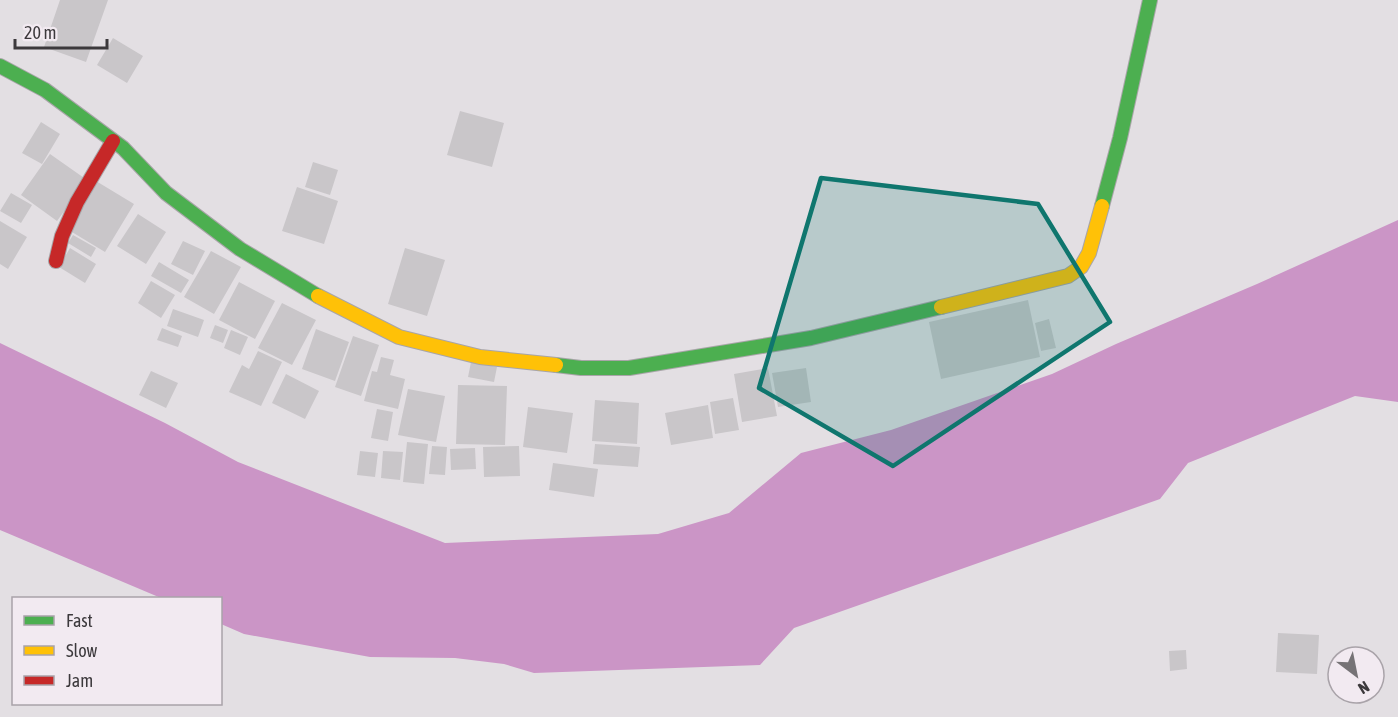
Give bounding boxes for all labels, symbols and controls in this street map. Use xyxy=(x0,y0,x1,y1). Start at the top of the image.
scale bar xyxy=(15,12,106,50)
text: 20 m xyxy=(24,22,56,43)
legend xyxy=(12,597,222,705)
text: Fast xyxy=(66,610,93,631)
text: Slow xyxy=(66,640,97,661)
north arrow xyxy=(1326,645,1386,705)
text: Jam xyxy=(66,670,93,691)
text: N xyxy=(1355,678,1373,698)

